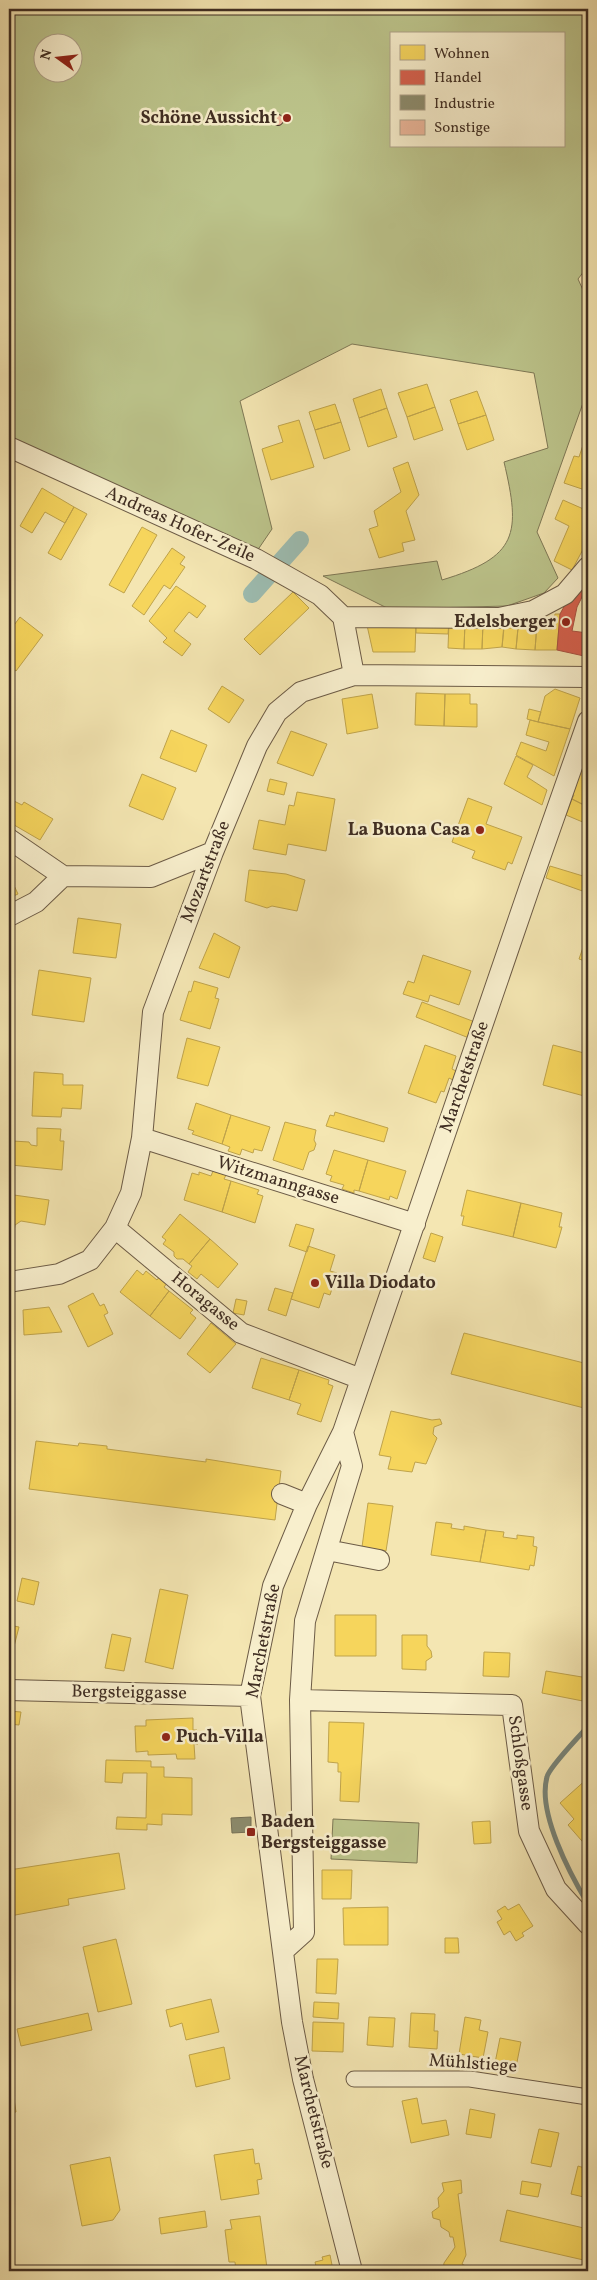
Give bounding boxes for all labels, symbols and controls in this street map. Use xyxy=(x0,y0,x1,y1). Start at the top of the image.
north arrow xyxy=(32,32,82,82)
legend xyxy=(390,32,564,148)
text: Wohnen xyxy=(434,44,490,65)
text: N xyxy=(36,48,57,62)
text: Handel xyxy=(434,68,482,89)
text: Industrie xyxy=(434,94,495,115)
place label: Schöne Aussicht xyxy=(140,106,277,131)
marker: Schöne Aussicht xyxy=(281,112,293,124)
text: Sonstige xyxy=(434,118,490,139)
street label: Andreas Hofer-Zeile xyxy=(101,481,259,569)
place label: Edelsberger xyxy=(454,610,556,635)
marker: Edelsberger xyxy=(560,616,572,628)
street label: Mozartstraße xyxy=(175,817,237,927)
place label: La Buona Casa xyxy=(348,818,470,843)
marker: La Buona Casa xyxy=(474,824,486,836)
street label: Marchetstraße xyxy=(434,1018,496,1136)
street label: Witzmanngasse xyxy=(214,1151,342,1211)
street label: Horagasse xyxy=(165,1267,245,1337)
place label: Villa Diodato xyxy=(325,1271,436,1296)
marker: Villa Diodato xyxy=(309,1277,321,1289)
street label: Marchetstraße xyxy=(241,1582,287,1700)
street label: Bergsteiggasse xyxy=(71,1679,187,1707)
street label: Schloßgasse xyxy=(501,1714,539,1812)
place label: Puch-Villa xyxy=(176,1725,264,1750)
marker: Puch-Villa xyxy=(160,1731,172,1743)
place label: Baden Bergsteiggasse xyxy=(261,1810,386,1856)
marker: Baden Bergsteiggasse xyxy=(245,1826,257,1838)
street label: Mühlstiege xyxy=(428,2048,518,2080)
street label: Marchetstraße xyxy=(287,2053,339,2171)

